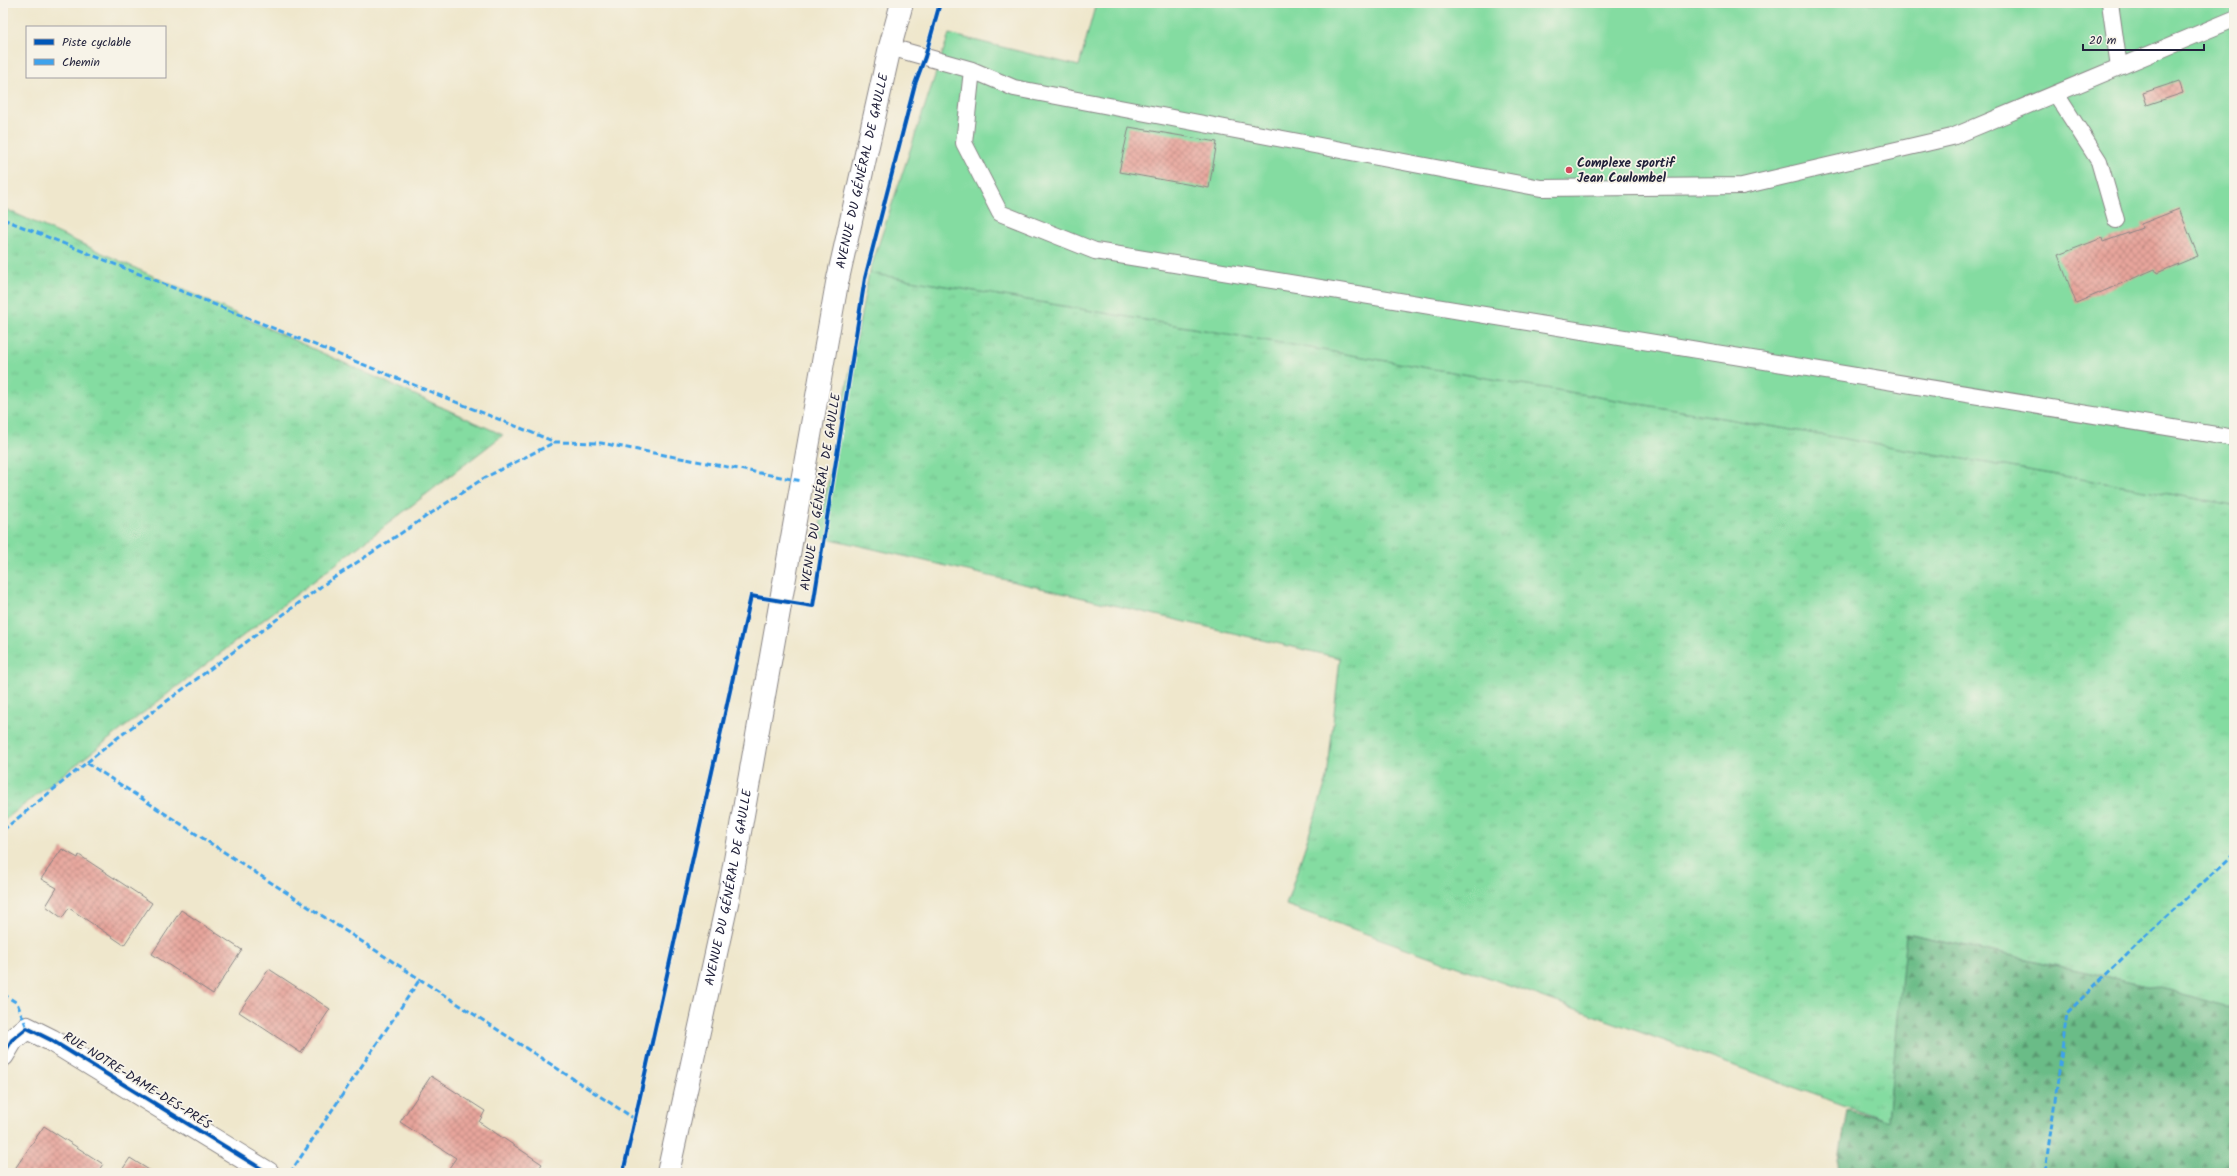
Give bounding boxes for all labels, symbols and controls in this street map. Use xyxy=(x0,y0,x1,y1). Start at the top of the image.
legend xyxy=(26,26,166,78)
scale bar xyxy=(2083,26,2204,52)
text: 20 m xyxy=(2089,31,2117,50)
text: Piste cyclable xyxy=(62,33,131,52)
text: Chemin xyxy=(62,53,100,72)
street label: AVENUE DU GÉNÉRAL DE GAULLE xyxy=(830,71,894,271)
place label: Complexe sportif Jean Coulombel xyxy=(1577,153,1676,189)
marker: Complexe sportif Jean Coulombel xyxy=(1564,165,1574,175)
street label: AVENUE DU GÉNÉRAL DE GAULLE xyxy=(795,391,847,592)
street label: AVENUE DU GÉNÉRAL DE GAULLE xyxy=(699,787,758,988)
street label: RUE NOTRE-DAME-DES-PRÉS xyxy=(59,1027,215,1135)

